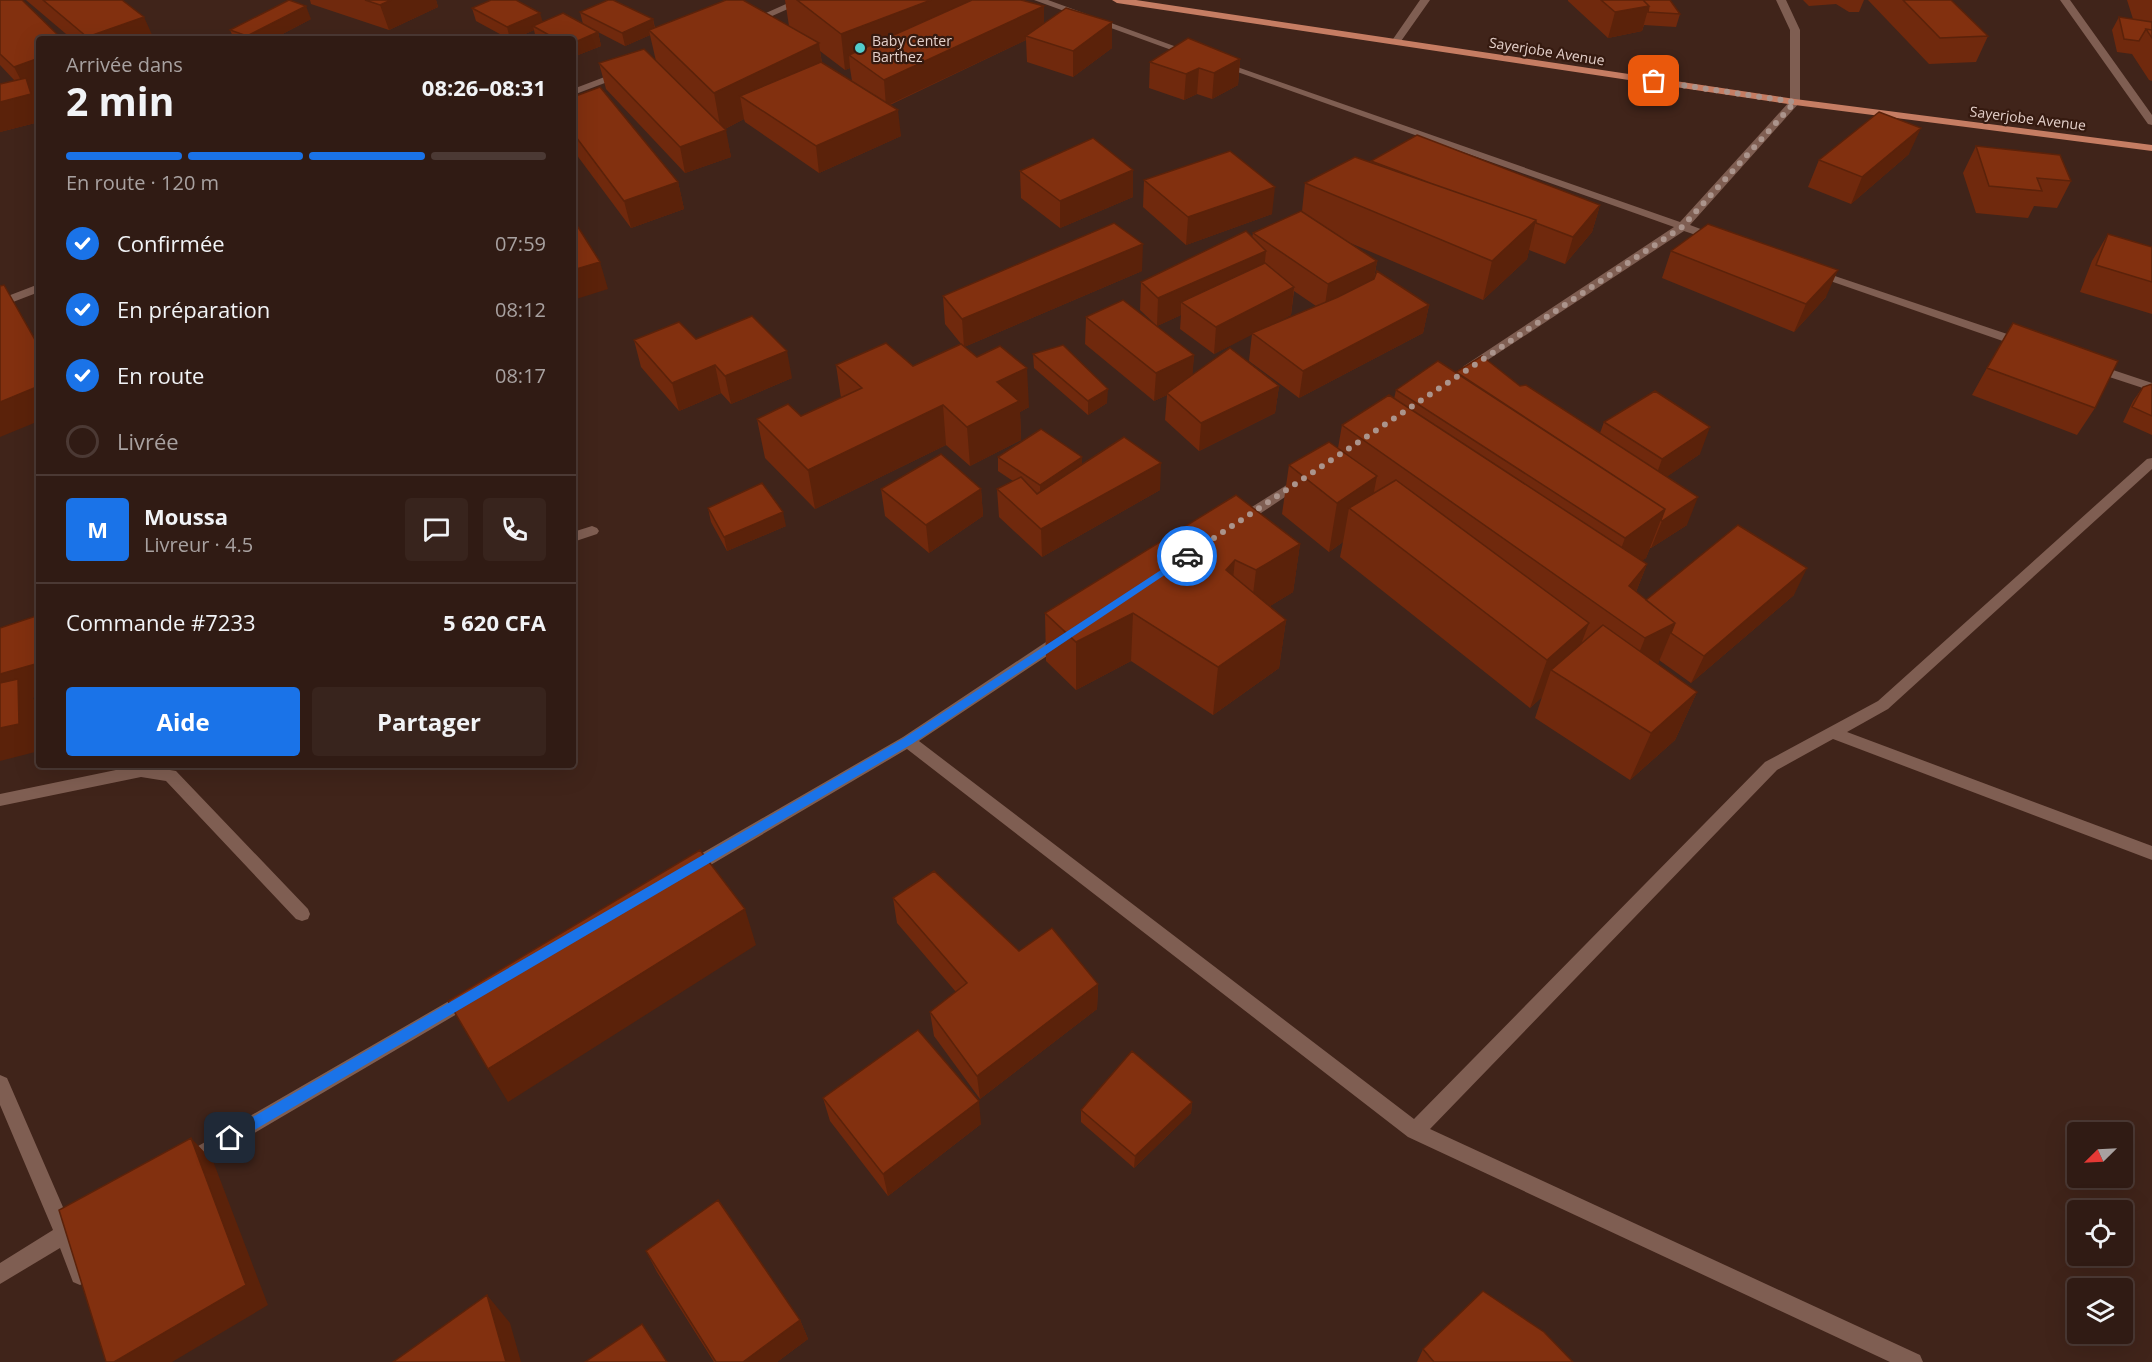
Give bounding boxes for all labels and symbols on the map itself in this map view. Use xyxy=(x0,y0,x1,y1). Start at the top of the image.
place label: Baby Center Barthez xyxy=(872,31,952,66)
street label: Sayerjobe Avenue xyxy=(1488,32,1606,70)
marker: Baby Center Barthez xyxy=(853,41,867,55)
pin xyxy=(1628,55,1679,106)
street label: Sayerjobe Avenue xyxy=(1969,101,2087,135)
courier xyxy=(1157,526,1217,586)
pin xyxy=(204,1112,255,1163)
north arrow xyxy=(2067,1122,2133,1188)

